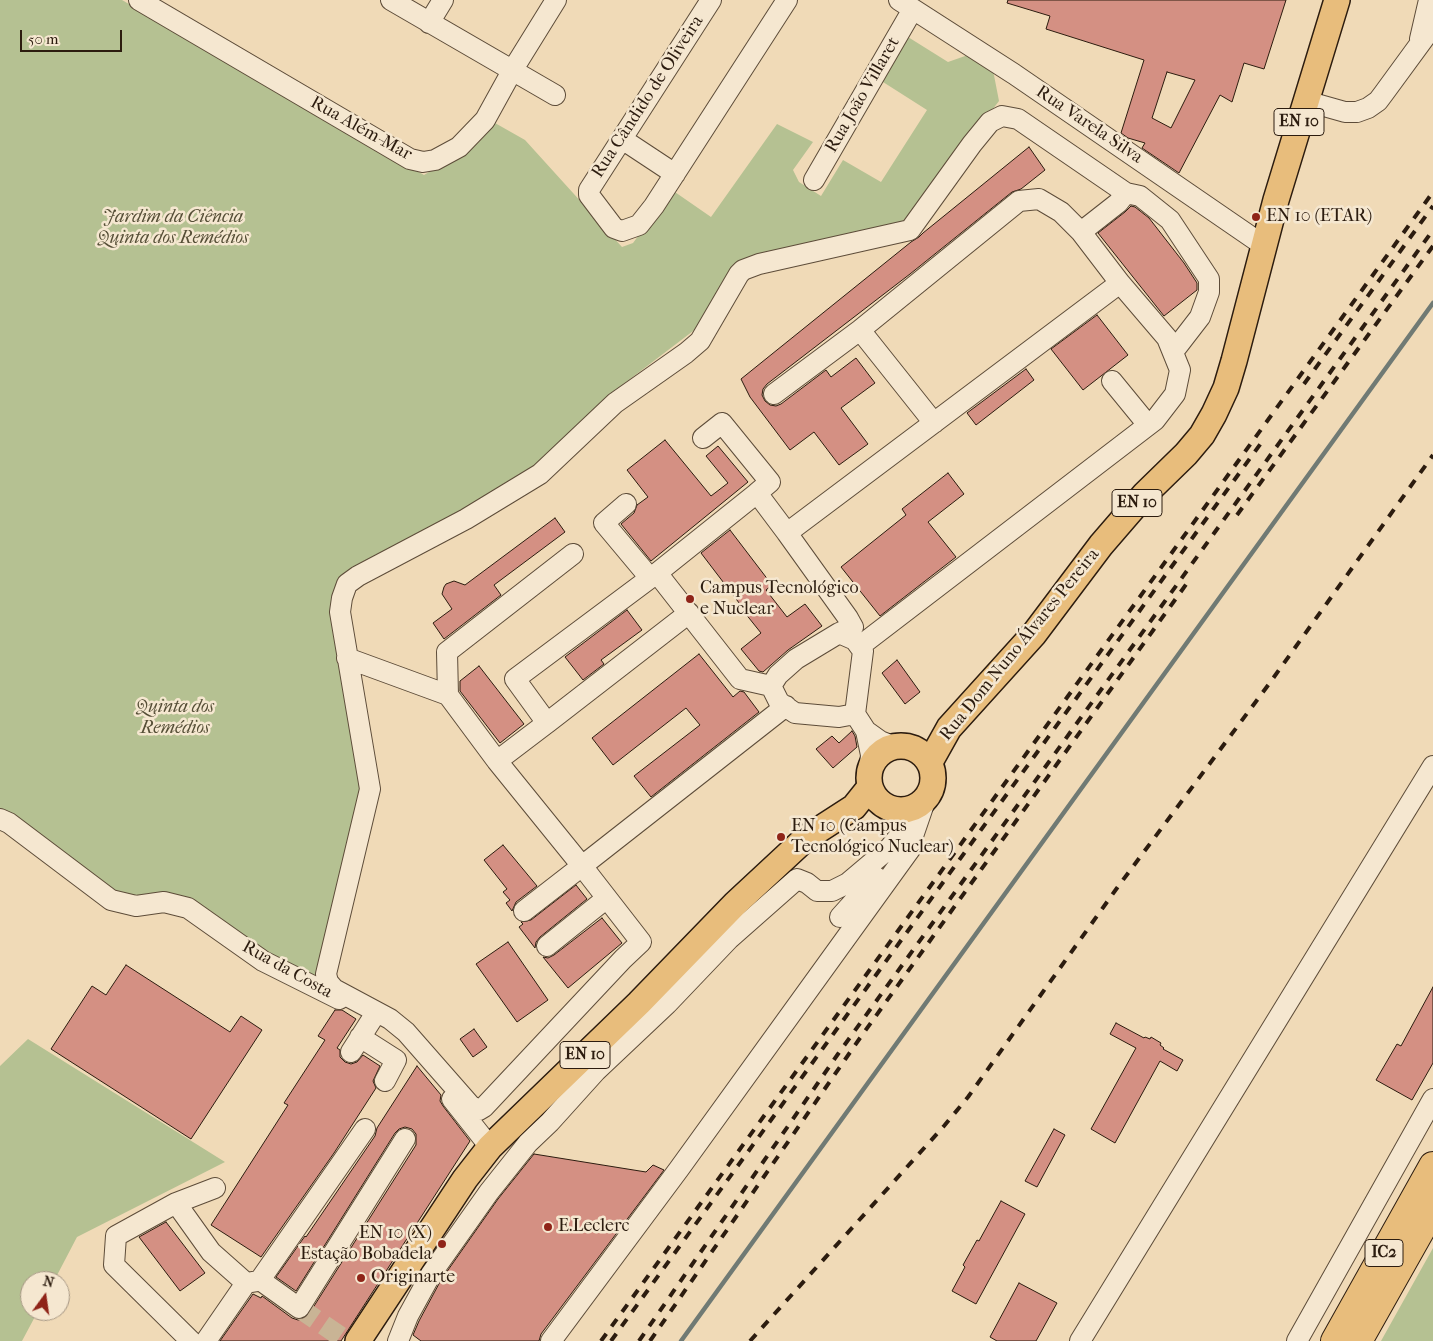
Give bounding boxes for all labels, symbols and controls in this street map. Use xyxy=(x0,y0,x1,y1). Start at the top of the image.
street label: Rua Cândido de Oliveira xyxy=(587,12,709,182)
scale bar xyxy=(22,20,125,52)
text: 50 m xyxy=(28,30,58,48)
street label: Rua João Villaret xyxy=(821,33,905,157)
street label: Rua Varela Silva xyxy=(1032,81,1146,169)
street label: Rua Além-Mar xyxy=(307,92,415,166)
road number: EN 10 xyxy=(1274,108,1324,136)
place label: EN 10 (ETAR) xyxy=(1266,206,1372,228)
park label: Jardim da Ciência Quinta dos Remédios xyxy=(97,207,249,250)
marker: EN 10 (ETAR) xyxy=(1250,211,1262,223)
road number: EN 10 xyxy=(1112,489,1162,516)
street label: Rua Dom Nuno Álvares Pereira xyxy=(936,544,1104,746)
place label: Campus Tecnológico e Nuclear xyxy=(700,578,859,620)
marker: Campus Tecnológico e Nuclear xyxy=(684,593,696,605)
park label: Quinta dos Remédios xyxy=(136,697,214,740)
place label: EN 10 (Campus Tecnológico Nuclear) xyxy=(791,816,954,859)
marker: EN 10 (Campus Tecnológico Nuclear) xyxy=(775,831,787,843)
street label: Rua da Costa xyxy=(238,936,336,1004)
road number: EN 10 xyxy=(560,1042,610,1068)
place label: E.Leclerc xyxy=(558,1216,629,1238)
marker: E.Leclerc xyxy=(542,1221,554,1233)
place label: EN 10 (X) Estação Bobadela xyxy=(300,1223,432,1266)
marker: EN 10 (X) Estação Bobadela xyxy=(436,1238,448,1250)
road number: IC2 xyxy=(1365,1240,1403,1266)
place label: Originarte xyxy=(371,1267,455,1289)
north arrow xyxy=(20,1271,70,1321)
text: N xyxy=(41,1272,56,1291)
marker: Originarte xyxy=(355,1272,367,1284)

